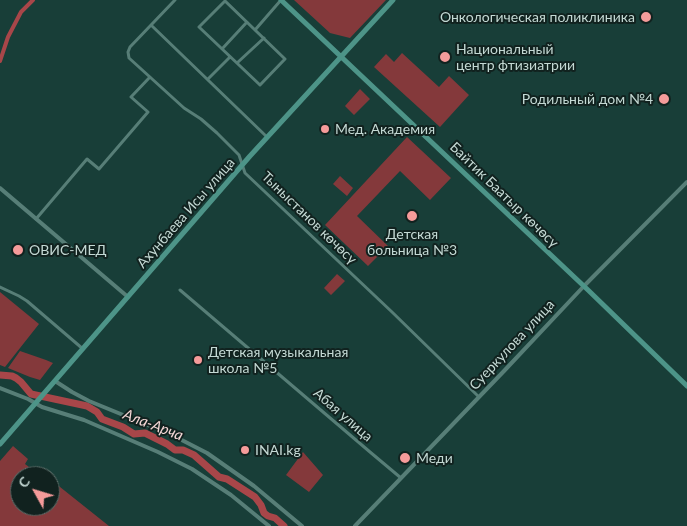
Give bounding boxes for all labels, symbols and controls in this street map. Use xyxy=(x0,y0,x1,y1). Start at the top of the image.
place label: Онкологическая поликлиника xyxy=(440,9,635,25)
marker: Онкологическая поликлиника xyxy=(639,10,653,24)
place label: Национальный центр фтизиатрии xyxy=(456,41,575,74)
marker: Национальный центр фтизиатрии xyxy=(438,50,452,64)
place label: Родильный дом №4 xyxy=(522,91,653,107)
marker: Родильный дом №4 xyxy=(657,92,671,106)
place label: Мед. Академия xyxy=(335,121,435,137)
marker: Мед. Академия xyxy=(319,123,331,135)
street label: Байтик Баатыр көчөсү xyxy=(446,139,562,251)
street label: Ахунбаева Исы улица xyxy=(134,154,238,272)
street label: Тыныстанов көчөсү xyxy=(258,168,360,268)
marker: Детская больница №3 xyxy=(405,209,419,223)
place label: Детская больница №3 xyxy=(367,226,457,258)
place label: ОВИС-МЕД xyxy=(29,242,107,258)
marker: ОВИС-МЕД xyxy=(11,243,25,257)
street label: Суеркулова улица xyxy=(466,296,558,394)
place label: Детская музыкальная школа №5 xyxy=(208,344,348,377)
marker: Детская музыкальная школа №5 xyxy=(192,354,204,366)
street label: Абая улица xyxy=(310,385,376,445)
water label: Ала-Арча xyxy=(120,405,186,445)
place label: INAI.kg xyxy=(255,442,301,458)
marker: INAI.kg xyxy=(239,444,251,456)
place label: Меди xyxy=(416,450,453,466)
marker: Меди xyxy=(398,451,412,465)
north arrow xyxy=(10,466,60,516)
text: С xyxy=(14,473,33,491)

